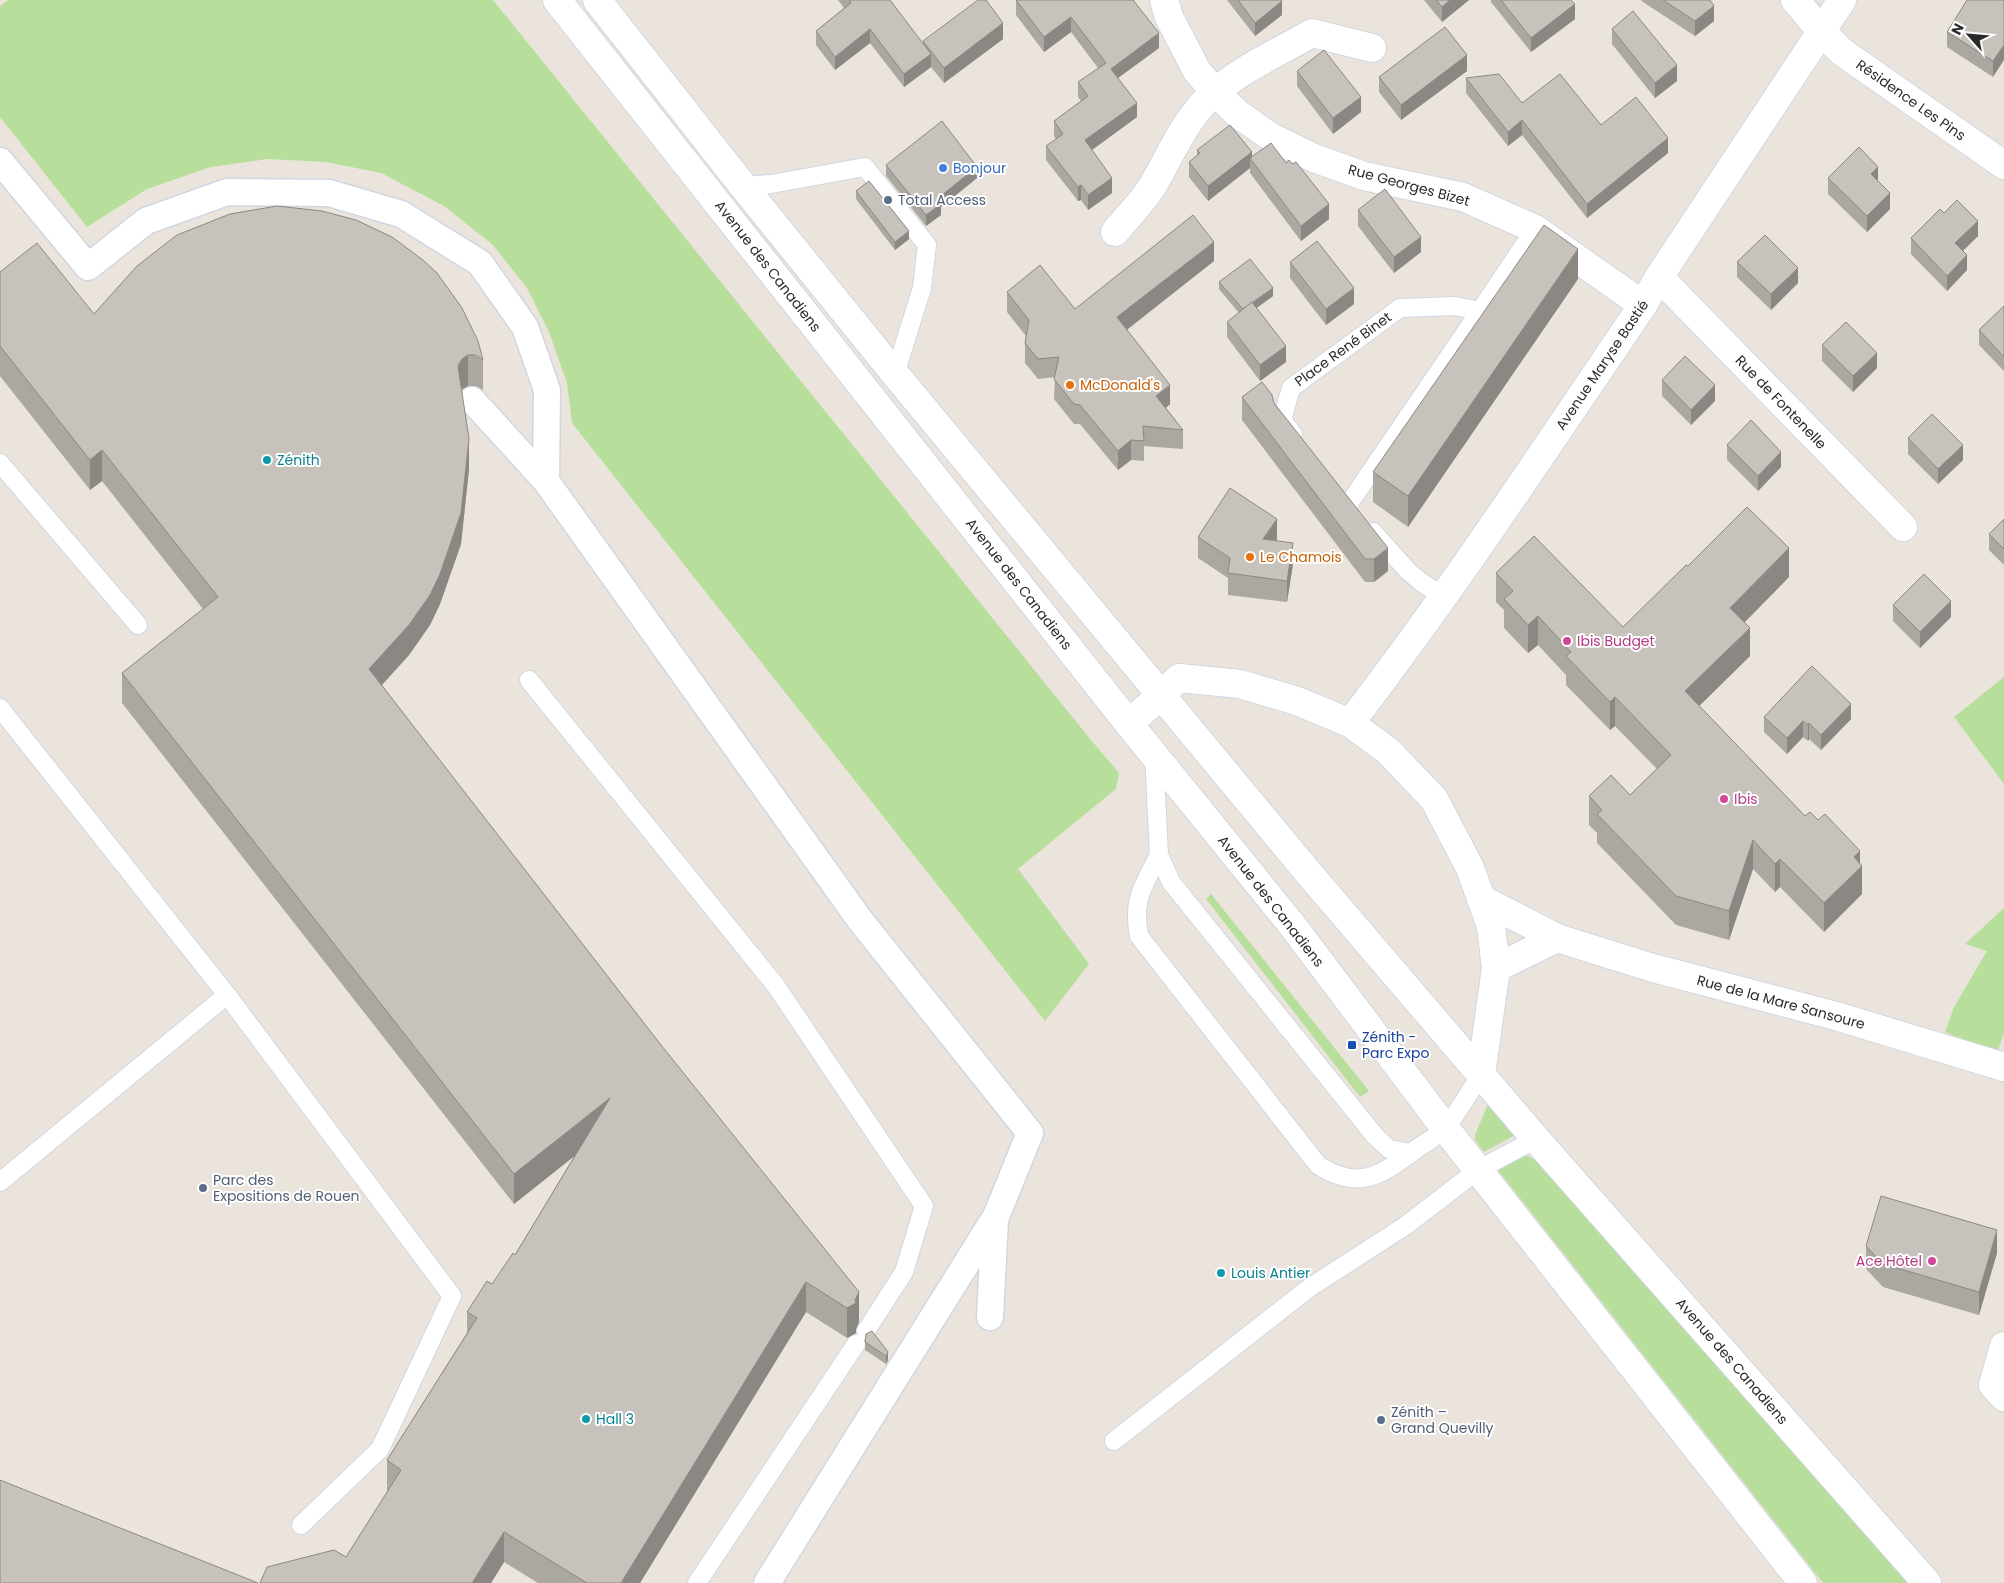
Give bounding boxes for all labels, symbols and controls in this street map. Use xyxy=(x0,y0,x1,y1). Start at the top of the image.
north arrow xyxy=(1944,10,1994,60)
text: N xyxy=(1946,20,1969,38)
street label: Résidence Les Pins xyxy=(1852,55,1970,145)
place label: Bonjour xyxy=(953,158,1006,178)
street label: Rue Georges Bizet xyxy=(1346,159,1472,211)
marker: Bonjour xyxy=(937,162,949,174)
place label: Total Access xyxy=(898,190,986,210)
marker: Total Access xyxy=(882,194,894,206)
street label: Avenue des Canadiens xyxy=(710,196,826,336)
street label: Avenue Maryse Bastié xyxy=(1551,296,1653,434)
street label: Place René Binet xyxy=(1290,307,1396,391)
street label: Rue de Fontenelle xyxy=(1731,351,1831,454)
place label: McDonald's xyxy=(1080,375,1160,395)
marker: McDonald's xyxy=(1064,379,1076,391)
place label: Zénith xyxy=(277,450,320,470)
marker: Zénith xyxy=(261,454,273,466)
street label: Avenue des Canadiens xyxy=(961,514,1077,654)
place label: Le Chamois xyxy=(1260,547,1342,567)
marker: Le Chamois xyxy=(1244,551,1256,563)
place label: Ibis Budget xyxy=(1577,631,1655,651)
marker: Ibis Budget xyxy=(1561,635,1573,647)
place label: Ibis xyxy=(1734,789,1758,809)
marker: Ibis xyxy=(1718,793,1730,805)
street label: Avenue des Canadiens xyxy=(1213,831,1329,971)
street label: Rue de la Mare Sansoure xyxy=(1695,970,1868,1034)
place label: Zénith - Parc Expo xyxy=(1362,1027,1429,1063)
marker: Zénith - Parc Expo xyxy=(1346,1039,1358,1051)
place label: Parc des Expositions de Rouen xyxy=(213,1170,360,1206)
marker: Parc des Expositions de Rouen xyxy=(197,1182,209,1194)
place label: Ace Hôtel xyxy=(1856,1251,1922,1271)
marker: Ace Hôtel xyxy=(1926,1255,1938,1267)
place label: Louis Antier xyxy=(1231,1263,1310,1283)
marker: Louis Antier xyxy=(1215,1267,1227,1279)
street label: Avenue des Canadiens xyxy=(1671,1293,1793,1429)
place label: Zénith – Grand Quevilly xyxy=(1391,1402,1494,1438)
place label: Hall 3 xyxy=(596,1409,634,1429)
marker: Hall 3 xyxy=(580,1413,592,1425)
marker: Zénith – Grand Quevilly xyxy=(1375,1414,1387,1426)

